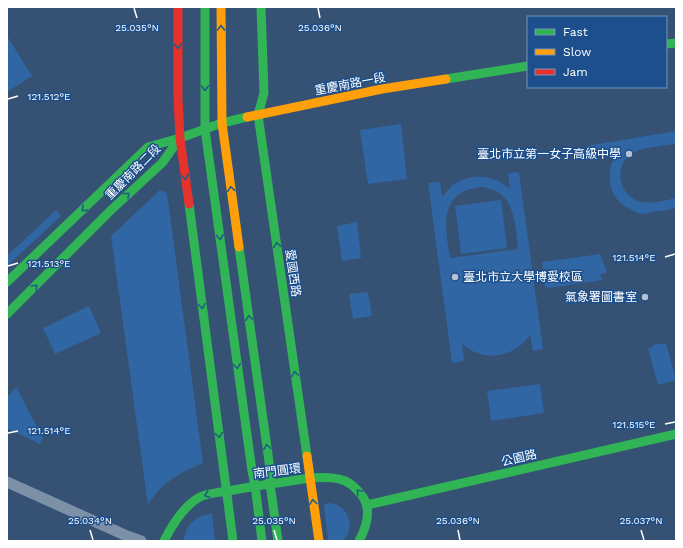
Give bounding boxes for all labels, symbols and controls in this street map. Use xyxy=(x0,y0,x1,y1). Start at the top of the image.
legend xyxy=(527,16,667,88)
text: 25.035°N xyxy=(115,22,159,33)
text: 25.036°N xyxy=(298,22,342,33)
one-way arrow xyxy=(217,25,225,31)
text: Fast xyxy=(563,25,588,39)
one-way arrow xyxy=(174,43,182,49)
text: Slow xyxy=(563,45,591,59)
text: Jam xyxy=(563,65,588,79)
street label: 重慶南路一段 xyxy=(313,70,387,98)
one-way arrow xyxy=(201,85,209,91)
text: 121.512°E xyxy=(28,91,70,102)
street label: 重慶南路二段 xyxy=(103,142,163,202)
place label: 臺北市立第一女子高級中學 xyxy=(477,147,621,161)
marker: 臺北市立第一女子高級中學 xyxy=(624,149,634,159)
one-way arrow xyxy=(180,174,189,180)
one-way arrow xyxy=(227,186,236,192)
one-way arrow xyxy=(122,193,130,200)
one-way arrow xyxy=(81,204,89,212)
one-way arrow xyxy=(215,234,224,240)
one-way arrow xyxy=(273,242,282,248)
street label: 愛國西路 xyxy=(283,248,303,298)
text: 121.514°E xyxy=(612,252,656,263)
text: 121.513°E xyxy=(28,258,70,269)
place label: 臺北市立大學博愛校區 xyxy=(463,270,583,284)
marker: 臺北市立大學博愛校區 xyxy=(450,272,460,282)
one-way arrow xyxy=(30,284,38,292)
place label: 氣象署圖書室 xyxy=(565,290,637,304)
marker: 氣象署圖書室 xyxy=(640,292,650,302)
one-way arrow xyxy=(197,303,206,309)
one-way arrow xyxy=(245,315,254,321)
one-way arrow xyxy=(232,363,241,369)
one-way arrow xyxy=(291,371,300,377)
text: 121.515°E xyxy=(613,419,655,430)
text: 121.514°E xyxy=(27,425,71,436)
one-way arrow xyxy=(214,432,223,438)
one-way arrow xyxy=(263,444,272,450)
street label: 公園路 xyxy=(500,447,538,469)
street label: 南門圓環 xyxy=(252,461,302,481)
one-way arrow xyxy=(356,489,364,497)
one-way arrow xyxy=(203,490,210,498)
one-way arrow xyxy=(309,499,318,505)
text: 25.034°N xyxy=(68,515,112,526)
text: 25.035°N xyxy=(252,515,296,526)
text: 25.036°N xyxy=(436,515,480,526)
text: 25.037°N xyxy=(619,515,663,526)

